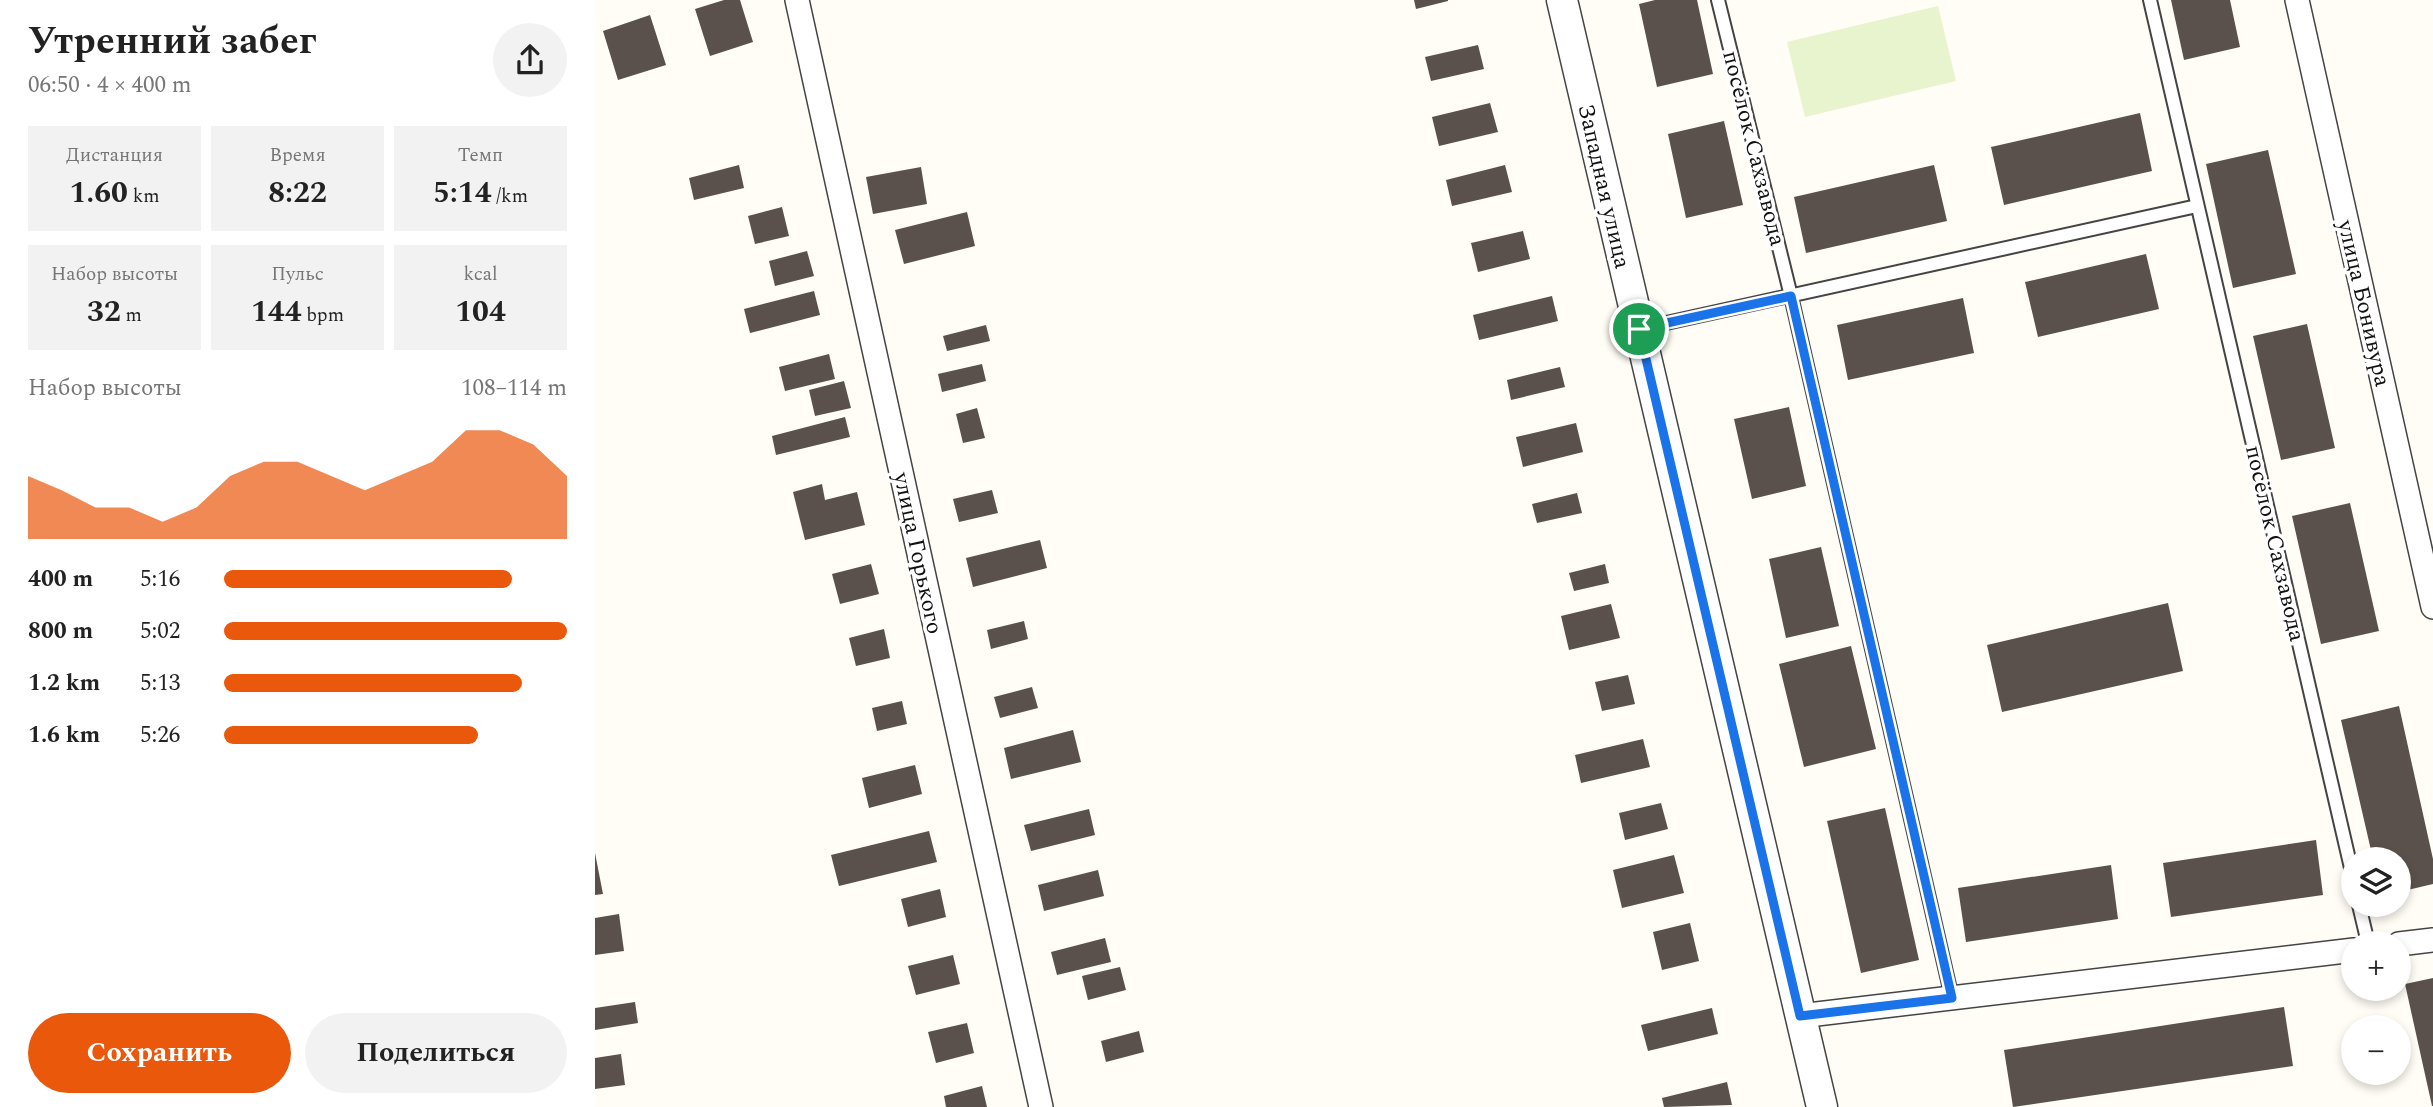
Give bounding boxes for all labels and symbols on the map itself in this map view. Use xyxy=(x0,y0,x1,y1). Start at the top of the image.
street label: посёлок Сахзавода xyxy=(1712,47,1795,250)
street label: Западная улица xyxy=(1568,101,1639,272)
street label: улица Бонивура xyxy=(2327,216,2400,390)
pin xyxy=(1609,299,1669,359)
street label: посёлок Сахзавода xyxy=(2235,442,2314,645)
street label: улица Горького xyxy=(883,468,952,637)

